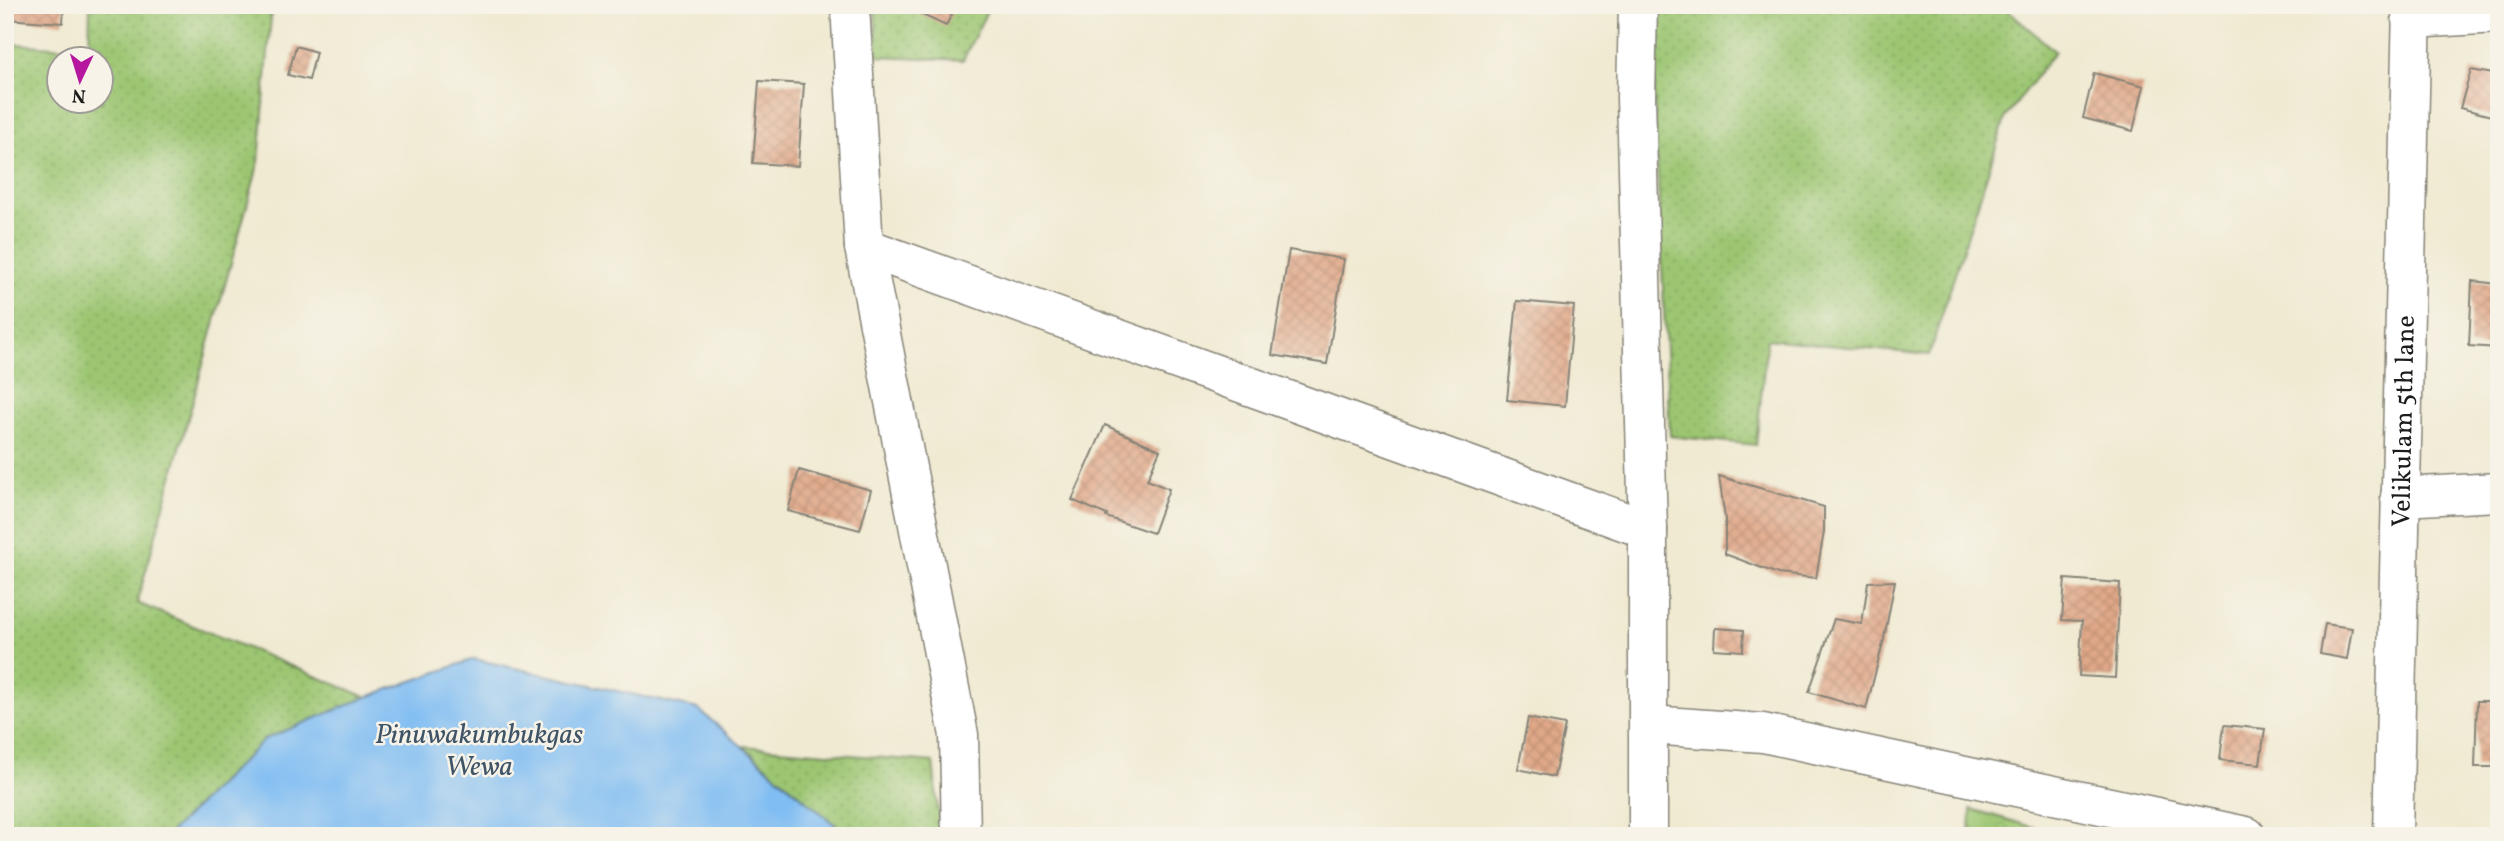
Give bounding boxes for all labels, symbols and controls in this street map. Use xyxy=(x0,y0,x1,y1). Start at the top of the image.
north arrow xyxy=(46,46,116,116)
text: N xyxy=(71,81,87,108)
street label: Velikulam 5th lane xyxy=(2384,315,2425,528)
water label: Pinuwakumbukgas Wewa xyxy=(375,716,583,787)

